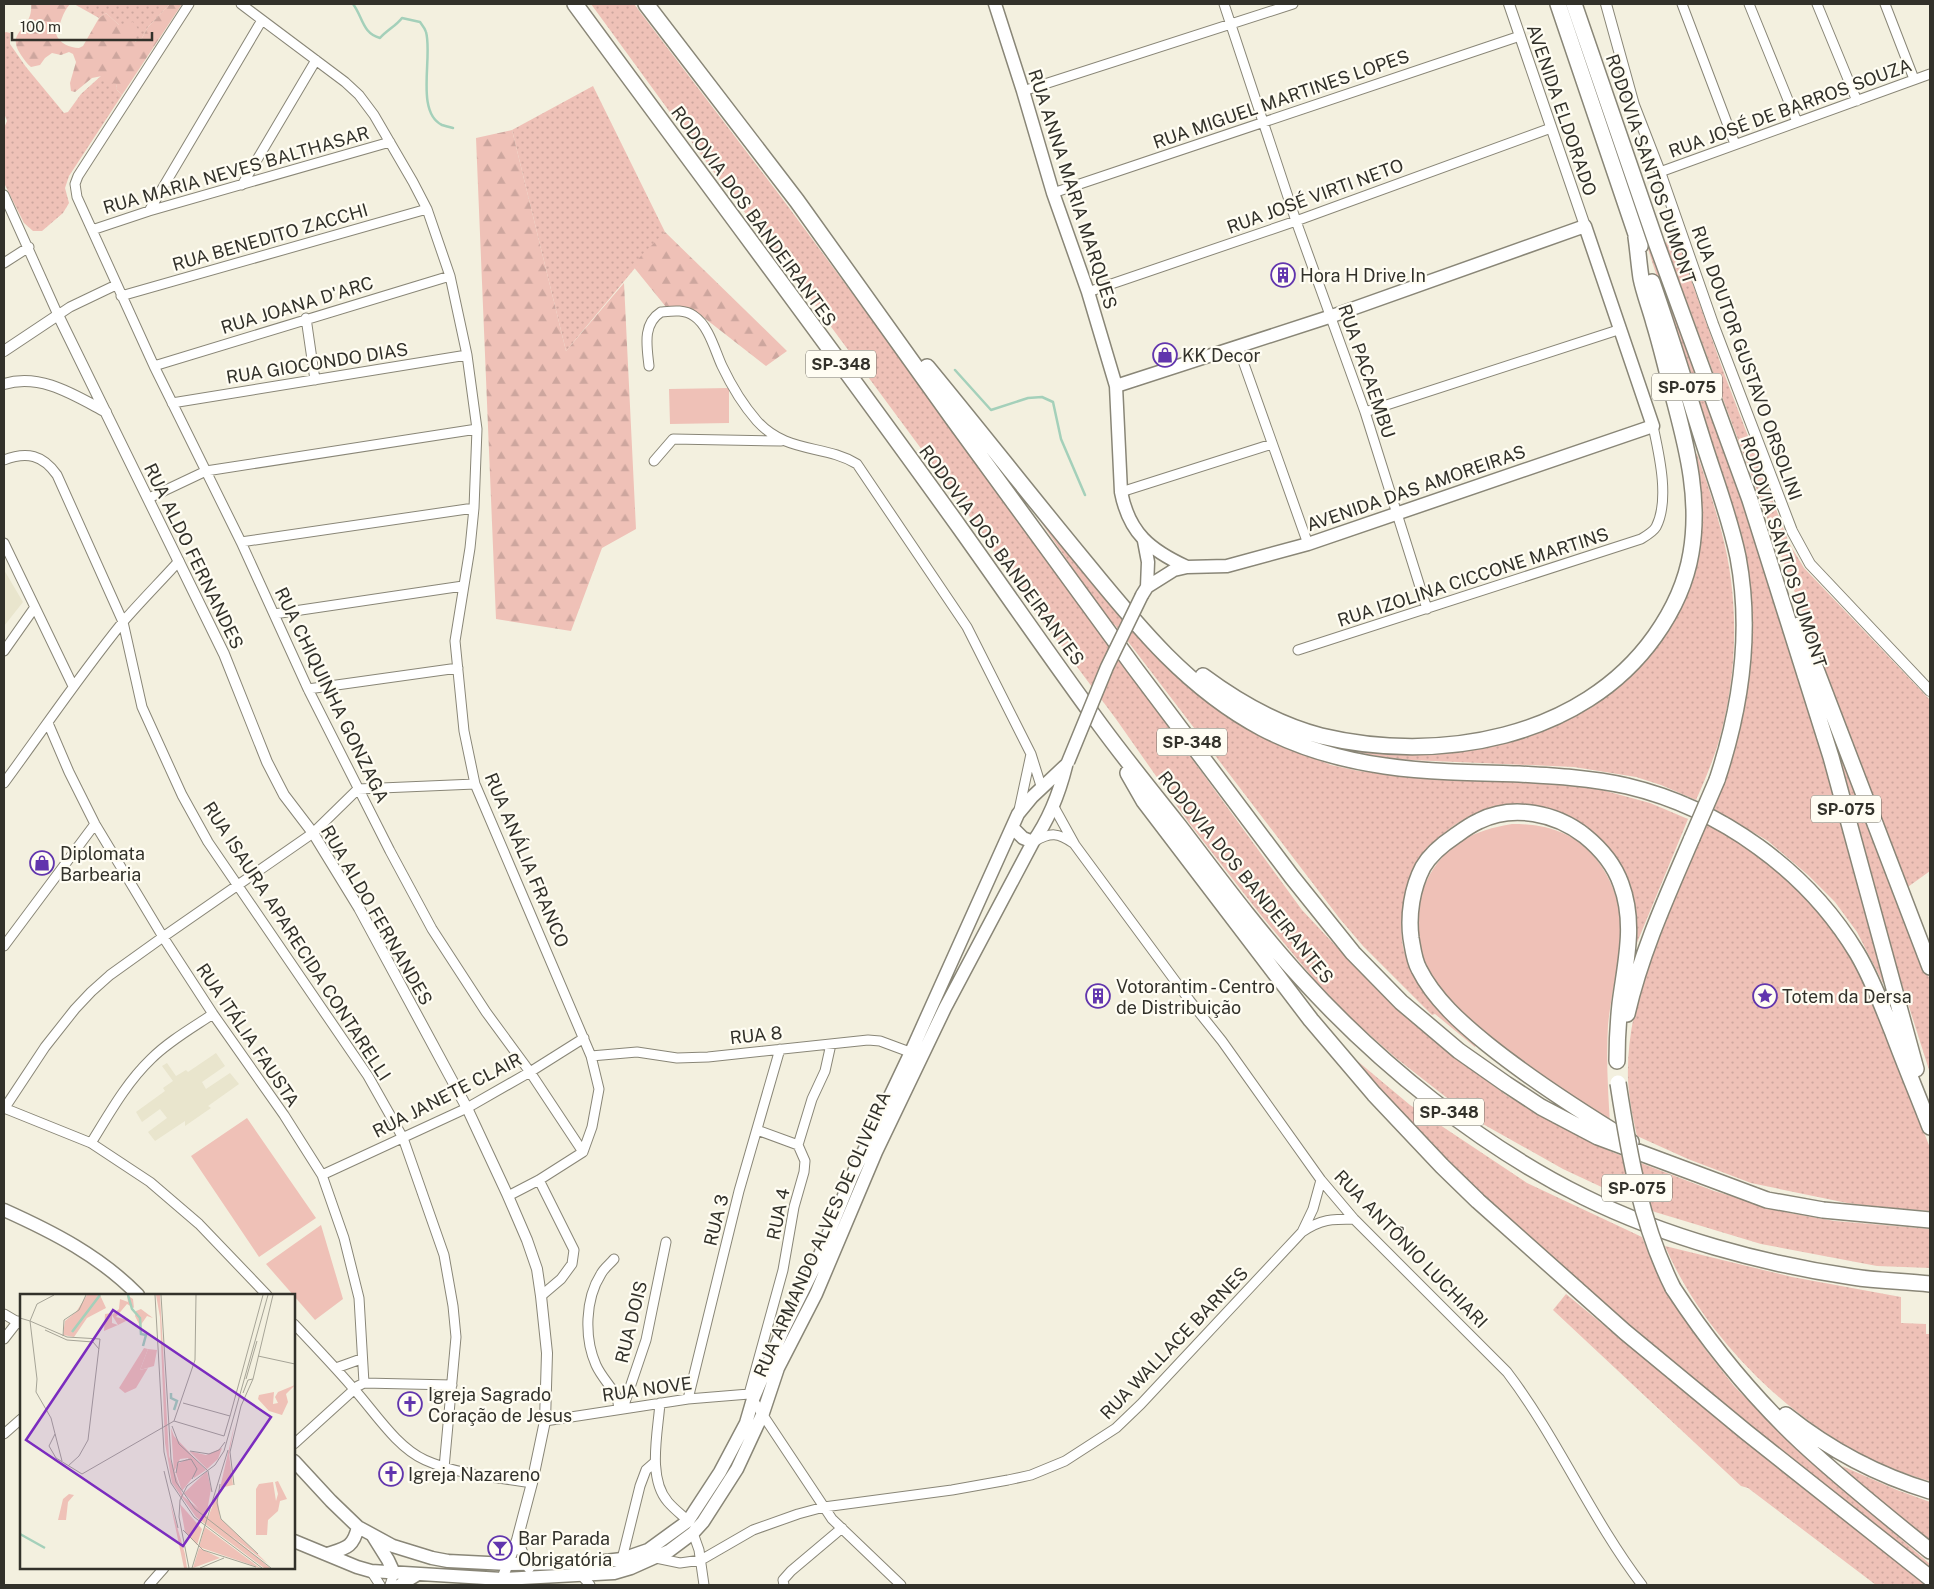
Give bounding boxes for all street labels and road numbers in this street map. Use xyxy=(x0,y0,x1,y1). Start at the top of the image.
street label: AVENIDA ELDORADO xyxy=(1523,21,1601,199)
street label: RUA MIGUEL MARTINES LOPES xyxy=(1150,45,1412,153)
street label: RODOVIA SANTOS DUMONT xyxy=(1602,51,1700,287)
street label: RUA JOSÉ DE BARROS SOUZA xyxy=(1665,53,1915,162)
street label: RUA ANNA MARIA MARQUES xyxy=(1024,66,1122,312)
street label: RODOVIA DOS BANDEIRANTES xyxy=(667,102,841,330)
street label: RUA MARIA NEVES BALTHASAR xyxy=(101,122,371,218)
street label: RUA JOSÉ VIRTI NETO xyxy=(1223,153,1406,238)
street label: RUA BENEDITO ZACCHI xyxy=(170,199,370,275)
street label: RUA DOUTOR GUSTAVO ORSOLINI xyxy=(1687,223,1807,503)
street label: RUA JOANA D'ARC xyxy=(218,272,376,338)
street label: RUA PACAEMBU xyxy=(1334,301,1400,441)
street label: RUA GIOCONDO DIAS xyxy=(225,338,409,388)
road number: SP-348 xyxy=(806,350,876,378)
road number: SP-075 xyxy=(1652,374,1722,401)
street label: RODOVIA SANTOS DUMONT xyxy=(1737,434,1831,670)
street label: RODOVIA DOS BANDEIRANTES xyxy=(915,441,1089,669)
street label: AVENIDA DAS AMOREIRAS xyxy=(1304,441,1528,535)
street label: RUA ALDO FERNANDES xyxy=(140,460,248,652)
street label: RUA IZOLINA CICCONE MARTINS xyxy=(1335,523,1611,631)
street label: RUA CHIQUINHA GONZAGA xyxy=(271,584,394,806)
road number: SP-348 xyxy=(1157,729,1227,756)
street label: RODOVIA DOS BANDEIRANTES xyxy=(1154,767,1338,987)
street label: RUA ANÁLIA FRANCO xyxy=(481,769,574,950)
road number: SP-075 xyxy=(1811,796,1881,822)
street label: RUA ISAURA APARECIDA CONTARELLI xyxy=(199,798,395,1084)
street label: RUA ALDO FERNANDES xyxy=(317,821,437,1009)
street label: RUA ITÁLIA FAUSTA xyxy=(192,959,305,1111)
street label: RUA 8 xyxy=(729,1022,783,1048)
street label: RUA JANETE CLAIR xyxy=(369,1048,525,1142)
street label: RUA ARMANDO ALVES DE OLIVEIRA xyxy=(749,1088,895,1380)
road number: SP-348 xyxy=(1414,1098,1484,1126)
street label: RUA ANTÔNIO LUCHIARI xyxy=(1330,1166,1492,1332)
road number: SP-075 xyxy=(1602,1174,1672,1202)
street label: RUA 4 xyxy=(762,1186,794,1242)
street label: RUA 3 xyxy=(699,1192,733,1248)
street label: RUA WALLACE BARNES xyxy=(1096,1263,1252,1423)
street label: RUA DOIS xyxy=(611,1279,651,1365)
street label: RUA NOVE xyxy=(601,1372,693,1406)

